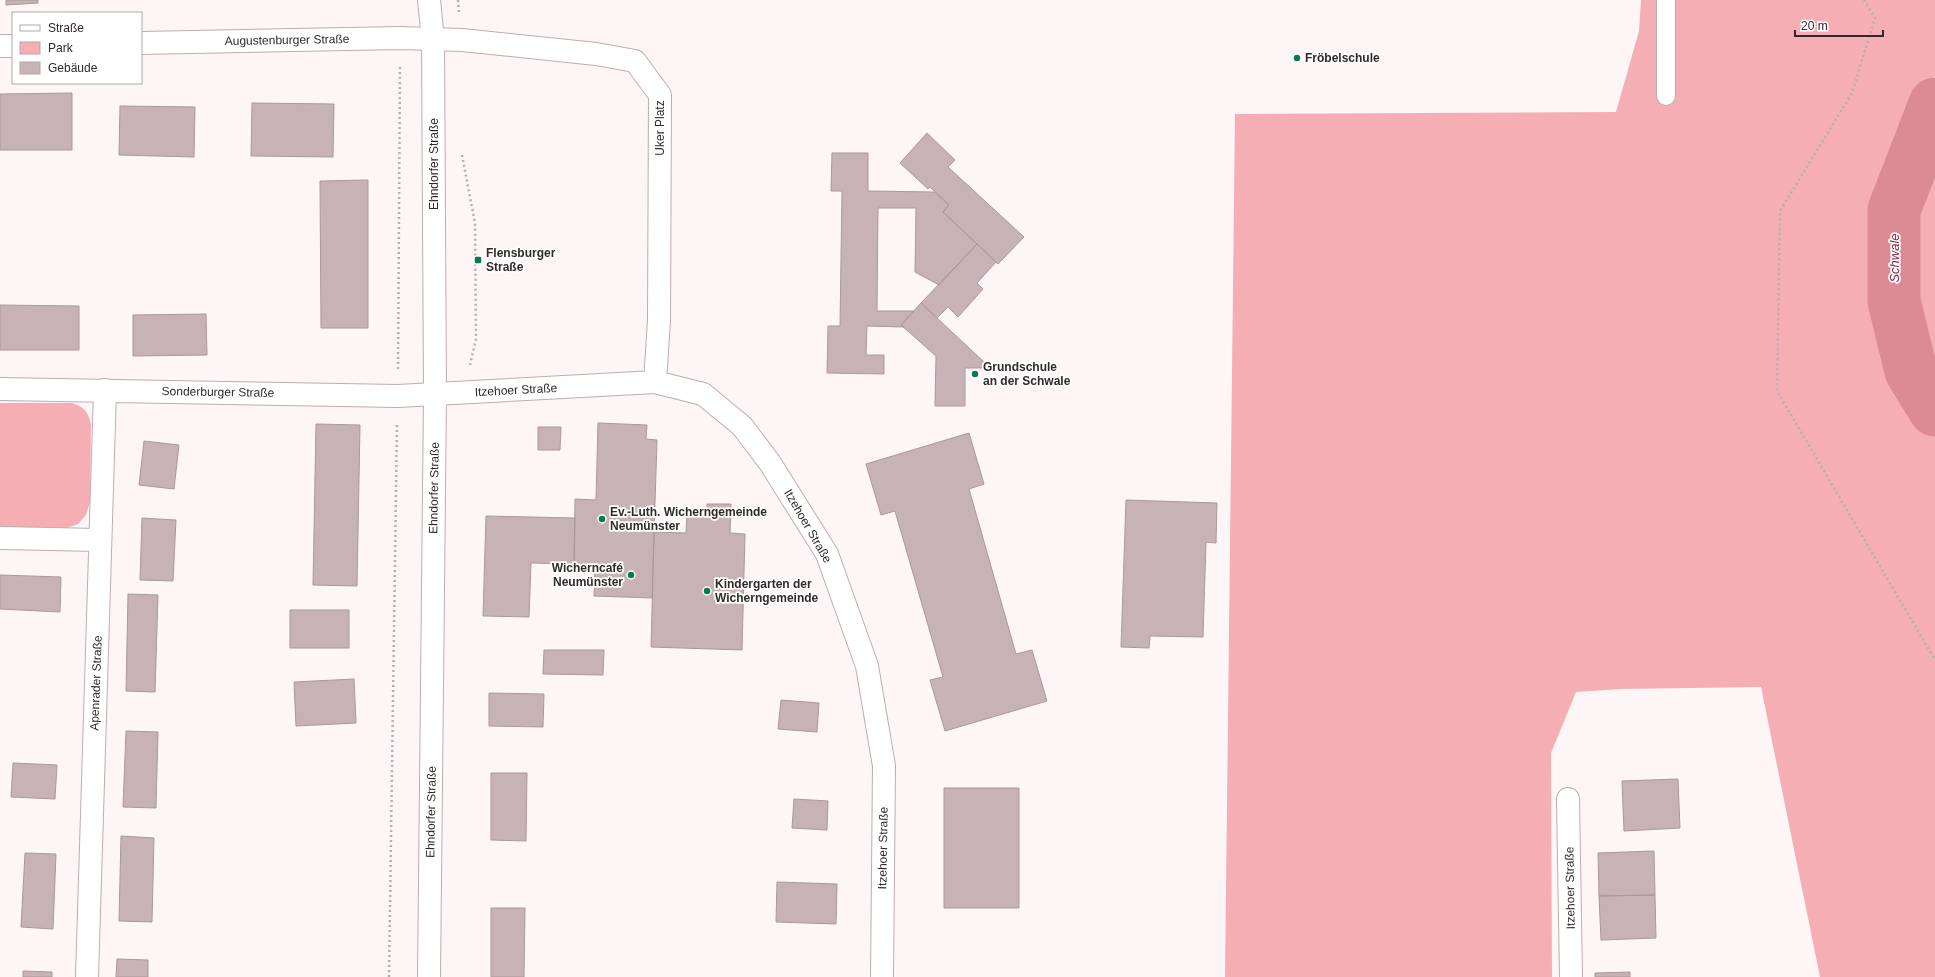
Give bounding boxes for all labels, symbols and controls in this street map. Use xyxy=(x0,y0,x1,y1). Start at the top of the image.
legend xyxy=(12,12,142,84)
scale bar xyxy=(1795,12,1883,38)
text: 20 m xyxy=(1801,19,1828,33)
text: Straße xyxy=(48,21,84,35)
street label: Augustenburger Straße xyxy=(225,32,350,48)
text: Park xyxy=(48,41,74,55)
place label: Fröbelschule xyxy=(1305,51,1380,65)
marker: Fröbelschule xyxy=(1292,53,1302,63)
text: Gebäude xyxy=(48,61,98,75)
street label: Uker Platz xyxy=(653,100,667,156)
street label: Ehndorfer Straße xyxy=(427,118,441,210)
water label: Schwale xyxy=(1887,233,1902,283)
place label: Flensburger Straße xyxy=(486,246,556,274)
marker: Flensburger Straße xyxy=(473,255,483,265)
place label: Grundschule an der Schwale xyxy=(983,360,1071,388)
marker: Grundschule an der Schwale xyxy=(970,369,980,379)
street label: Itzehoer Straße xyxy=(474,381,558,399)
street label: Sonderburger Straße xyxy=(162,384,275,400)
street label: Ehndorfer Straße xyxy=(426,442,442,534)
street label: Itzehoer Straße xyxy=(781,487,835,566)
place label: Ev.-Luth. Wicherngemeinde Neumünster xyxy=(610,505,767,533)
marker: Ev.-Luth. Wicherngemeinde Neumünster xyxy=(597,514,607,524)
place label: Wicherncafé Neumünster xyxy=(552,561,623,589)
marker: Wicherncafé Neumünster xyxy=(626,570,636,580)
place label: Kindergarten der Wicherngemeinde xyxy=(715,577,819,605)
marker: Kindergarten der Wicherngemeinde xyxy=(702,586,712,596)
street label: Apenrader Straße xyxy=(87,635,105,731)
street label: Ehndorfer Straße xyxy=(423,766,439,858)
street label: Itzehoer Straße xyxy=(875,806,891,889)
street label: Itzehoer Straße xyxy=(1562,846,1578,929)

